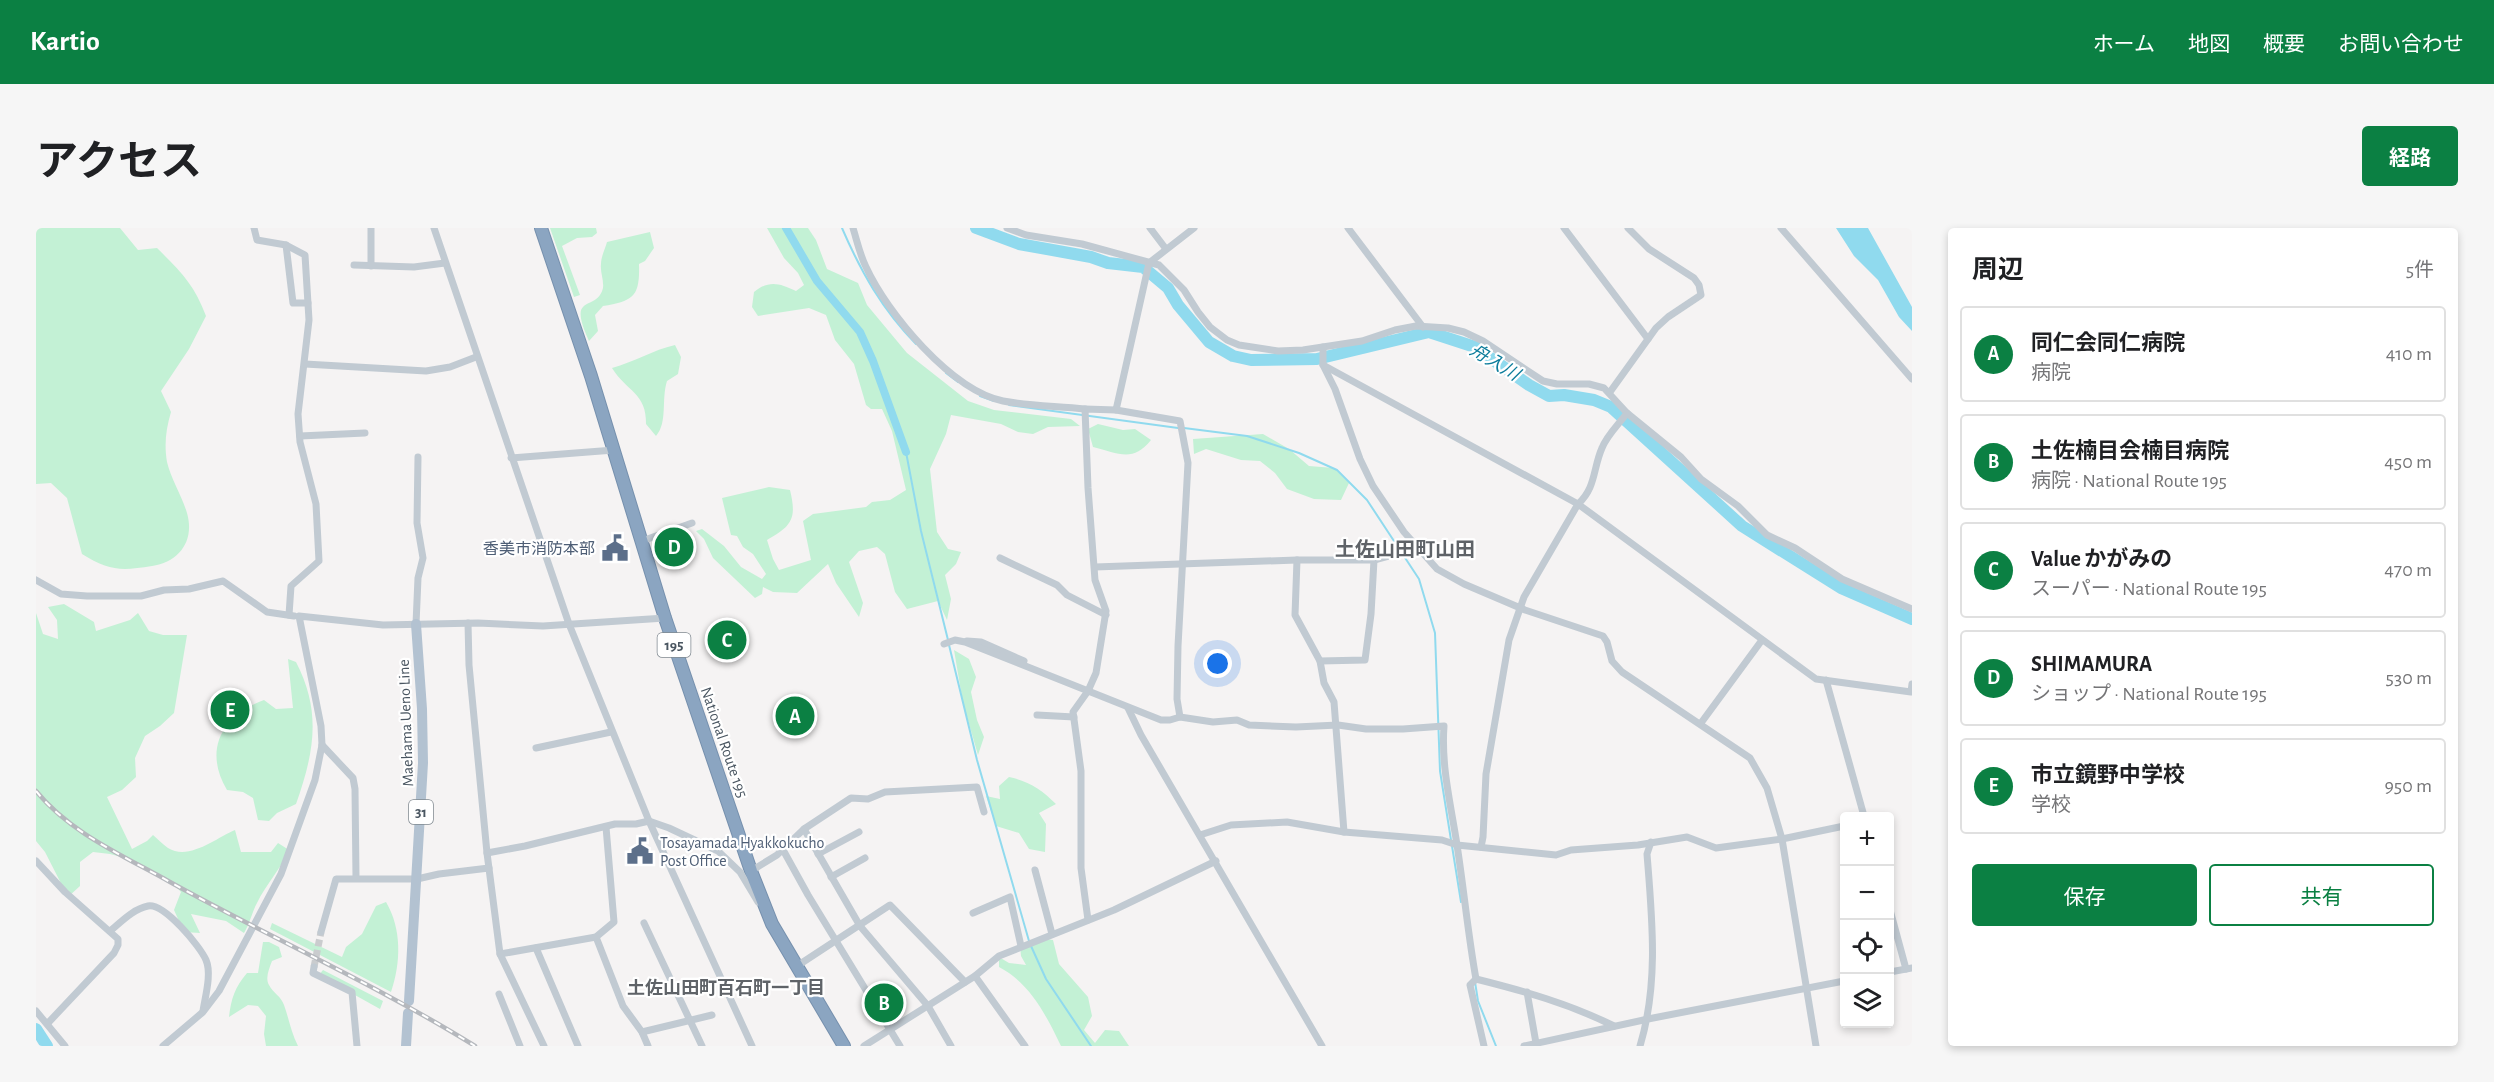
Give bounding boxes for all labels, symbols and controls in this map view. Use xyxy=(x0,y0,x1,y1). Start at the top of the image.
text: Kartio xyxy=(30,28,100,56)
text: ホーム xyxy=(2093,34,2155,55)
text: 地図 xyxy=(2188,34,2230,55)
text: 概要 xyxy=(2263,34,2305,55)
text: お問い合わせ xyxy=(2338,34,2464,55)
button: 経路 xyxy=(2362,126,2458,186)
text: アクセス xyxy=(36,141,202,183)
text: 周辺 xyxy=(1972,257,2024,283)
text: 5件 xyxy=(2406,260,2434,280)
text: 同仁会同仁病院 xyxy=(2031,332,2185,354)
water label: 舟入川 xyxy=(1467,340,1525,386)
text: A xyxy=(1988,344,2000,364)
text: 410 m xyxy=(2386,344,2432,364)
text: 病院 xyxy=(2031,363,2071,383)
text: 土佐楠目会楠目病院 xyxy=(2031,440,2229,462)
text: B xyxy=(1988,452,1999,472)
text: 450 m xyxy=(2384,452,2432,472)
text: 病院 · National Route 195 xyxy=(2031,471,2227,491)
pin: D xyxy=(654,524,694,570)
public building icon: 香美市消防本部 xyxy=(600,533,630,563)
district label: 土佐山田町山田 xyxy=(1335,539,1475,560)
place label: 香美市消防本部 xyxy=(483,540,595,557)
text: Value かがみの xyxy=(2031,548,2172,570)
text: C xyxy=(1988,560,1999,580)
text: 470 m xyxy=(2384,560,2432,580)
text: スーパー · National Route 195 xyxy=(2031,579,2267,599)
pin: C xyxy=(708,618,746,662)
road number: 195 xyxy=(658,633,690,657)
your location xyxy=(1203,649,1232,678)
text: SHIMAMURA xyxy=(2031,653,2152,675)
street label: Maehama Ueno Line xyxy=(396,659,416,787)
text: D xyxy=(1987,668,2000,688)
text: 530 m xyxy=(2386,668,2432,688)
text: ショップ · National Route 195 xyxy=(2031,684,2267,704)
street label: National Route 195 xyxy=(698,685,750,800)
pin: E xyxy=(210,688,250,732)
pin: A xyxy=(776,694,814,738)
text: 市立鏡野中学校 xyxy=(2031,764,2185,786)
text: E xyxy=(1988,776,1999,796)
text: 950 m xyxy=(2384,776,2432,796)
text: 学校 xyxy=(2031,795,2071,815)
road number: 31 xyxy=(409,800,433,824)
map controls xyxy=(1840,812,1894,1028)
button: + xyxy=(1840,812,1894,866)
place label: Tosayamada Hyakkokucho Post Office xyxy=(660,835,825,869)
public building icon: Tosayamada Hyakkokucho Post Office xyxy=(625,836,655,866)
button: 保存 xyxy=(1972,864,2197,926)
button: 共有 xyxy=(2209,864,2434,926)
button: − xyxy=(1840,866,1894,920)
button: locate xyxy=(1840,920,1894,974)
button: layers xyxy=(1840,974,1894,1028)
district label: 土佐山田町百石町一丁目 xyxy=(627,978,825,998)
pin: B xyxy=(864,980,904,1026)

